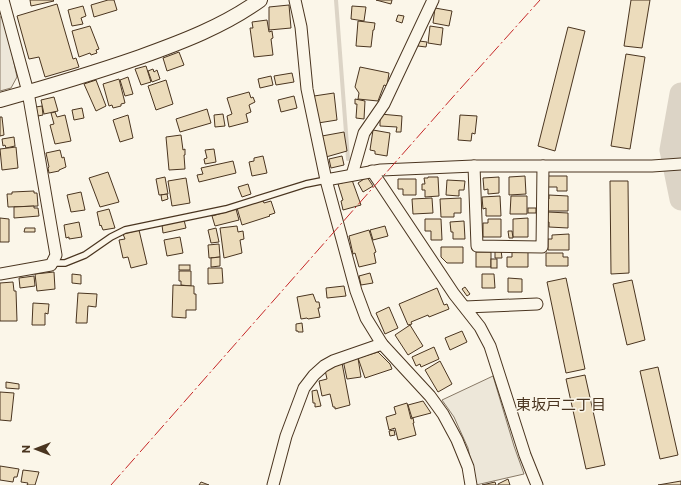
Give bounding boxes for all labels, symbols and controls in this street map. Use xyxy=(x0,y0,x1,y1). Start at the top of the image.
district label: 東坂戸二丁目 xyxy=(516,395,606,413)
north arrow xyxy=(16,429,56,469)
text: N xyxy=(19,445,32,453)

